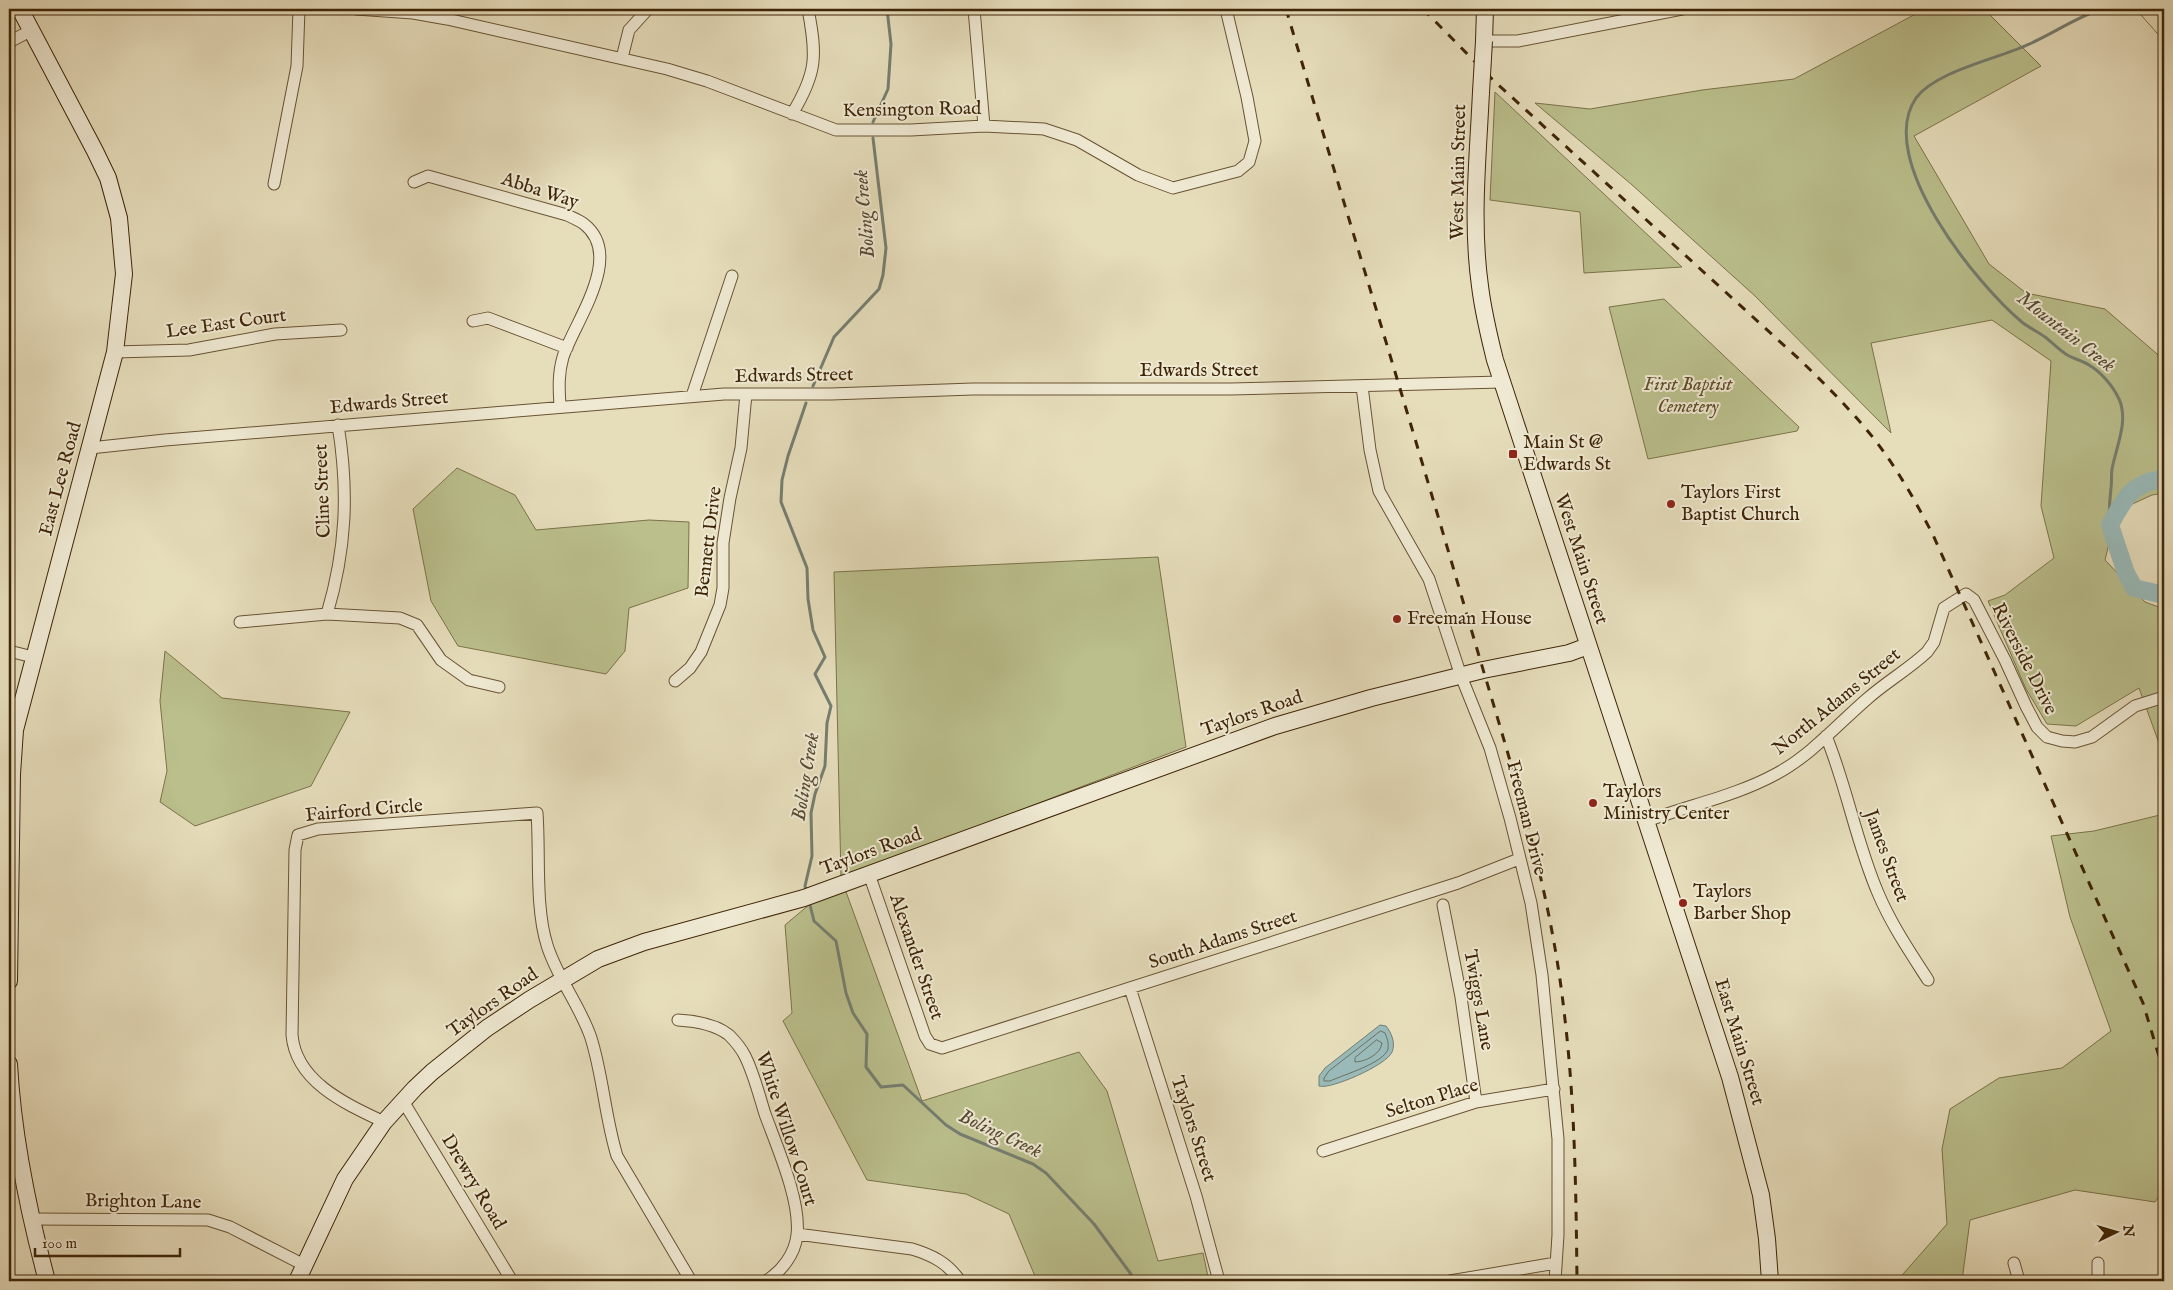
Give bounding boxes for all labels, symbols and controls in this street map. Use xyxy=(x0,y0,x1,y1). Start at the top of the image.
street label: Kensington Road xyxy=(842,97,982,123)
street label: West Main Street xyxy=(1446,103,1472,240)
street label: Abba Way xyxy=(497,167,582,215)
water label: Boling Creek xyxy=(849,169,882,259)
water label: Mountain Creek xyxy=(2012,286,2120,378)
street label: Lee East Court xyxy=(164,304,288,344)
street label: Edwards Street xyxy=(1140,359,1259,383)
street label: Edwards Street xyxy=(734,363,854,389)
park label: First Baptist Cemetery xyxy=(1643,373,1733,419)
street label: Edwards Street xyxy=(329,386,450,420)
street label: East Lee Road xyxy=(34,419,88,539)
place label: Main St @ Edwards St xyxy=(1523,431,1611,477)
street label: Cline Street xyxy=(309,443,337,538)
marker: Main St @ Edwards St xyxy=(1507,448,1519,460)
place label: Taylors First Baptist Church xyxy=(1681,481,1800,527)
street label: Bennett Drive xyxy=(690,485,728,599)
street label: West Main Street xyxy=(1549,491,1614,628)
marker: Taylors First Baptist Church xyxy=(1665,498,1677,510)
street label: Riverside Drive xyxy=(1986,599,2063,719)
place label: Freeman House xyxy=(1407,607,1532,631)
marker: Freeman House xyxy=(1391,613,1403,625)
street label: North Adams Street xyxy=(1768,643,1906,761)
street label: Taylors Road xyxy=(1198,685,1307,743)
water label: Boling Creek xyxy=(787,731,826,823)
street label: Freeman Drive xyxy=(1500,758,1552,878)
place label: Taylors Ministry Center xyxy=(1603,780,1729,826)
street label: Fairford Circle xyxy=(304,794,424,828)
marker: Taylors Ministry Center xyxy=(1587,797,1599,809)
street label: James Street xyxy=(1857,805,1914,906)
street label: Taylors Road xyxy=(817,822,926,881)
place label: Taylors Barber Shop xyxy=(1693,880,1791,926)
street label: Alexander Street xyxy=(883,890,949,1023)
marker: Taylors Barber Shop xyxy=(1677,897,1689,909)
street label: South Adams Street xyxy=(1146,905,1301,975)
street label: Twiggs Lane xyxy=(1457,948,1499,1053)
street label: Taylors Road xyxy=(443,962,544,1043)
street label: East Main Street xyxy=(1708,976,1770,1109)
street label: White Willow Court xyxy=(750,1049,822,1210)
street label: Taylors Street xyxy=(1165,1073,1222,1185)
street label: Selton Place xyxy=(1383,1073,1482,1124)
water label: Boling Creek xyxy=(954,1104,1046,1165)
street label: Drewry Road xyxy=(435,1130,511,1235)
street label: Brighton Lane xyxy=(85,1189,202,1215)
north arrow xyxy=(2090,1208,2140,1258)
text: N xyxy=(2118,1223,2137,1238)
scale bar xyxy=(35,1225,180,1257)
text: 100 m xyxy=(42,1234,78,1253)

